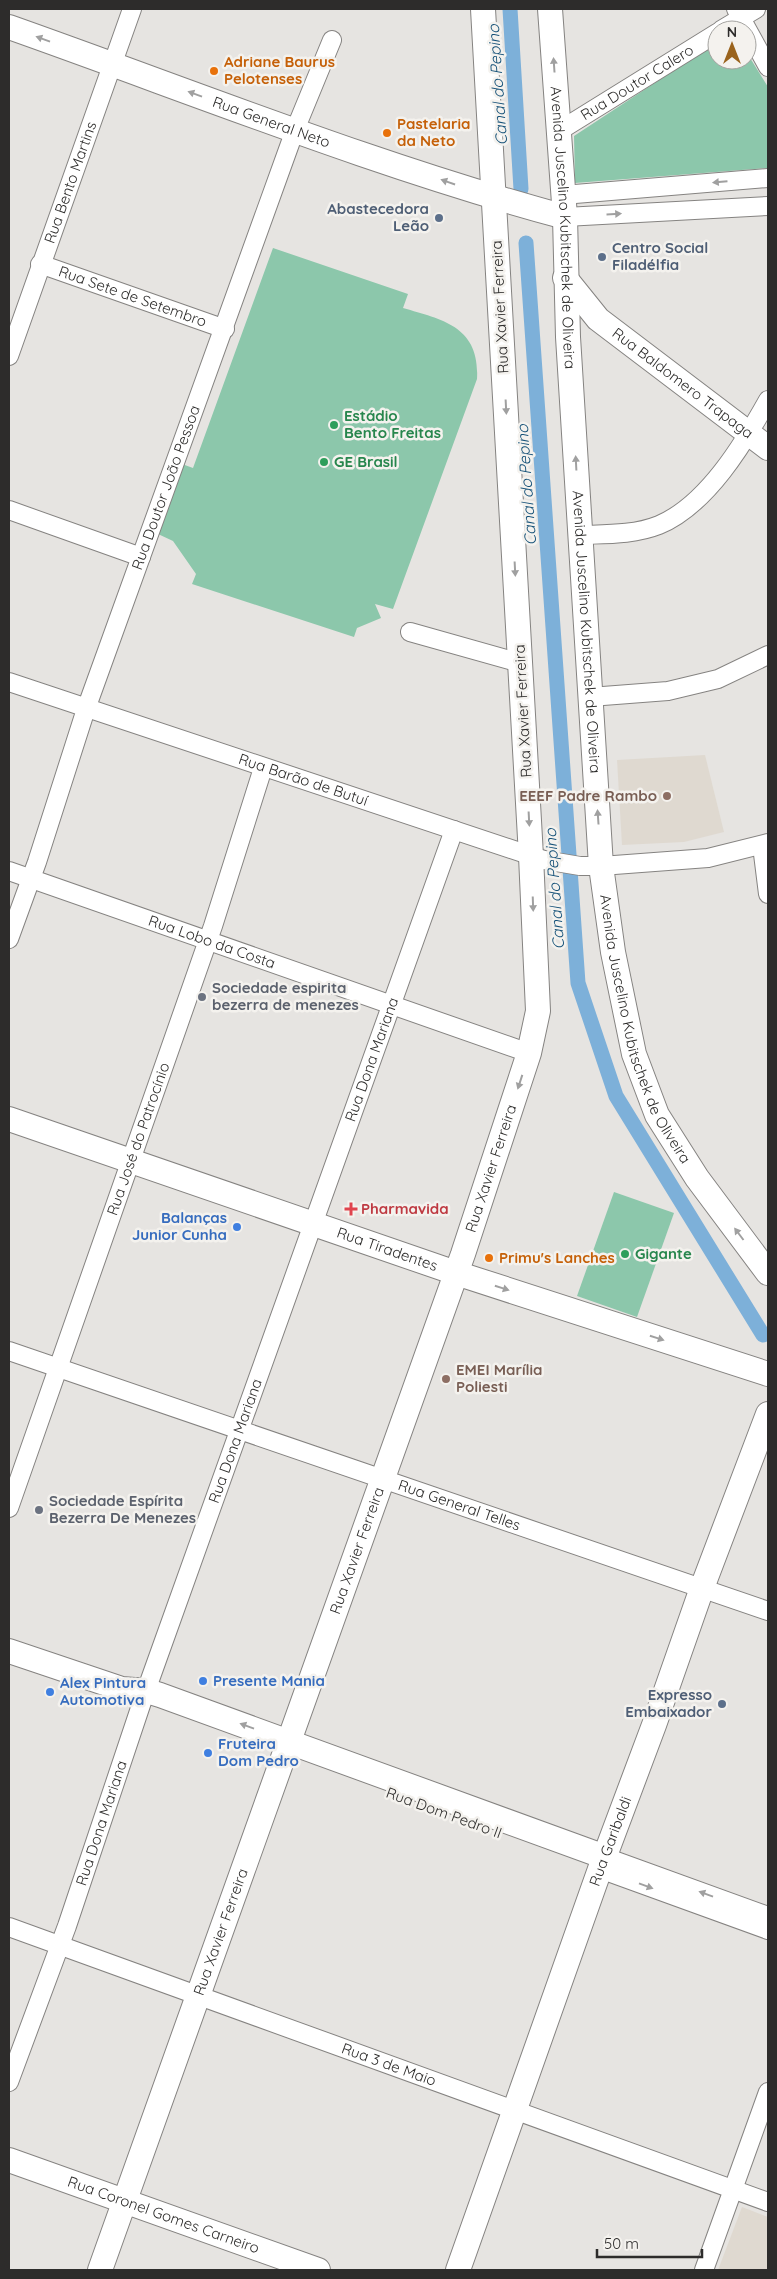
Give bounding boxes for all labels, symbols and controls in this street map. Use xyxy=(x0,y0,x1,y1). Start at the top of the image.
north arrow xyxy=(707,20,757,70)
water label: Canal do Pepino xyxy=(483,22,511,146)
text: N xyxy=(727,23,737,41)
one-way arrow xyxy=(35,34,50,42)
street label: Rua Doutor Calero xyxy=(577,40,697,124)
place label: Adriane Baurus Pelotenses xyxy=(224,52,335,88)
one-way arrow xyxy=(550,57,558,73)
marker: Adriane Baurus Pelotenses xyxy=(208,65,220,77)
street label: Avenida Juscelino Kubitschek de Oliveira xyxy=(547,86,580,369)
one-way arrow xyxy=(188,90,203,97)
street label: Rua General Neto xyxy=(210,92,333,151)
place label: Pastelaria da Neto xyxy=(397,114,470,150)
street label: Rua Bento Martins xyxy=(40,119,100,246)
marker: Pastelaria da Neto xyxy=(381,127,393,139)
one-way arrow xyxy=(440,178,455,186)
one-way arrow xyxy=(711,178,727,186)
place label: Abastecedora Leão xyxy=(327,199,429,235)
one-way arrow xyxy=(606,210,622,218)
marker: Abastecedora Leão xyxy=(433,212,445,224)
place label: Centro Social Filadélfia xyxy=(612,238,708,274)
street label: Rua Xavier Ferreira xyxy=(487,240,512,374)
marker: Centro Social Filadélfia xyxy=(596,251,608,263)
street label: Rua Sete de Setembro xyxy=(56,261,209,331)
street label: Rua Baldomero Trapaga xyxy=(609,323,757,443)
one-way arrow xyxy=(502,399,510,415)
street label: Rua Doutor João Pessoa xyxy=(127,403,204,572)
place label: Estádio Bento Freitas xyxy=(344,406,441,442)
marker: Estádio Bento Freitas xyxy=(328,419,340,431)
water label: Canal do Pepino xyxy=(512,422,540,546)
place label: GE Brasil xyxy=(334,452,398,471)
one-way arrow xyxy=(571,455,579,471)
marker: GE Brasil xyxy=(318,456,330,468)
street label: Avenida Juscelino Kubitschek de Oliveira xyxy=(569,490,605,774)
one-way arrow xyxy=(511,561,519,577)
street label: Rua Xavier Ferreira xyxy=(510,644,535,778)
street label: Rua Barão de Butuí xyxy=(236,749,371,810)
place label: EEEF Padre Rambo xyxy=(519,786,657,805)
marker: EEEF Padre Rambo xyxy=(661,790,673,802)
one-way arrow xyxy=(593,809,601,825)
one-way arrow xyxy=(526,811,534,827)
water label: Canal do Pepino xyxy=(540,826,568,950)
street label: Avenida Juscelino Kubitschek de Oliveira xyxy=(596,893,695,1167)
one-way arrow xyxy=(530,897,538,913)
street label: Rua Lobo da Costa xyxy=(146,911,278,973)
place label: Sociedade espirita bezerra de menezes xyxy=(212,978,359,1014)
marker: Sociedade espirita bezerra de menezes xyxy=(196,991,208,1003)
street label: Rua Dona Mariana xyxy=(340,995,402,1124)
street label: Rua José do Patrocínio xyxy=(102,1060,173,1218)
one-way arrow xyxy=(515,1074,523,1089)
street label: Rua Xavier Ferreira xyxy=(461,1102,520,1235)
place label: Pharmavida xyxy=(361,1199,449,1218)
marker: Pharmavida xyxy=(345,1203,357,1215)
place label: Balanças Junior Cunha xyxy=(132,1208,227,1244)
marker: Balanças Junior Cunha xyxy=(231,1221,243,1233)
street label: Rua Tiradentes xyxy=(334,1223,440,1275)
one-way arrow xyxy=(734,1227,744,1241)
place label: Gigante xyxy=(635,1244,692,1263)
place label: Primu's Lanches xyxy=(499,1248,615,1267)
marker: Gigante xyxy=(619,1248,631,1260)
marker: Primu's Lanches xyxy=(483,1252,495,1264)
one-way arrow xyxy=(495,1284,510,1292)
one-way arrow xyxy=(649,1335,664,1342)
place label: EMEI Marília Poliesti xyxy=(456,1360,543,1396)
marker: EMEI Marília Poliesti xyxy=(440,1373,452,1385)
street label: Rua Dona Mariana xyxy=(204,1376,266,1506)
street label: Rua General Telles xyxy=(396,1475,523,1535)
street label: Rua Xavier Ferreira xyxy=(325,1484,388,1616)
place label: Sociedade Espírita Bezerra De Menezes xyxy=(49,1491,196,1527)
marker: Sociedade Espírita Bezerra De Menezes xyxy=(33,1504,45,1516)
place label: Presente Mania xyxy=(213,1671,325,1690)
place label: Alex Pintura Automotiva xyxy=(60,1673,146,1709)
marker: Presente Mania xyxy=(197,1675,209,1687)
place label: Expresso Embaixador xyxy=(625,1685,712,1721)
marker: Alex Pintura Automotiva xyxy=(44,1686,56,1698)
marker: Expresso Embaixador xyxy=(716,1698,728,1710)
one-way arrow xyxy=(239,1722,254,1729)
place label: Fruteira Dom Pedro xyxy=(218,1734,299,1770)
marker: Fruteira Dom Pedro xyxy=(202,1747,214,1759)
street label: Rua Dona Mariana xyxy=(71,1758,131,1888)
street label: Rua Dom Pedro II xyxy=(384,1783,505,1842)
street label: Rua Garibaldi xyxy=(585,1794,635,1889)
street label: Rua Xavier Ferreira xyxy=(189,1866,252,1998)
one-way arrow xyxy=(639,1882,654,1890)
one-way arrow xyxy=(698,1890,713,1898)
street label: Rua 3 de Maio xyxy=(339,2038,439,2090)
street label: Rua Coronel Gomes Carneiro xyxy=(65,2172,262,2257)
scale bar xyxy=(597,2226,702,2258)
text: 50 m xyxy=(604,2234,639,2253)

